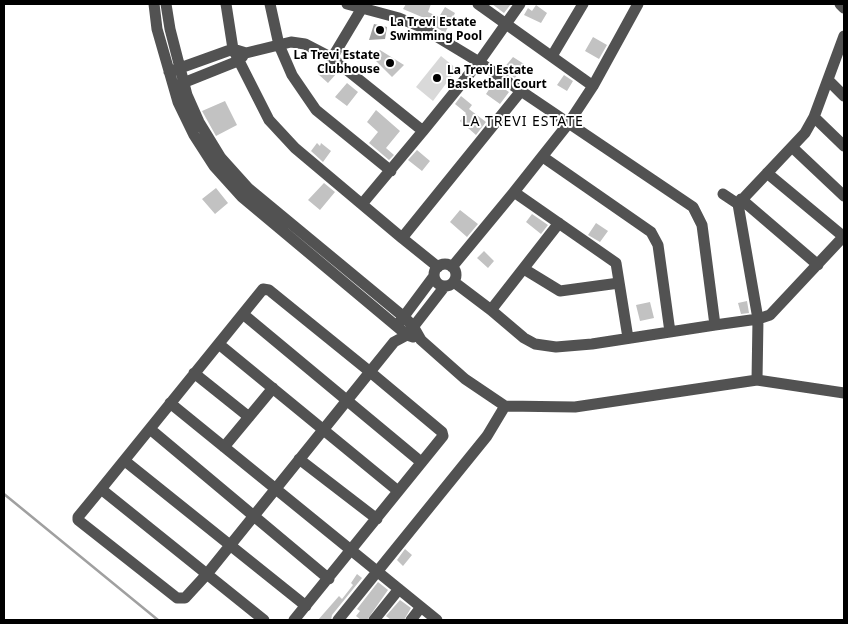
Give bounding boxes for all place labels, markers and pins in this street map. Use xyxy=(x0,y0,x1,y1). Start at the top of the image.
place label: La Trevi Estate Swimming Pool xyxy=(390,16,482,44)
marker: La Trevi Estate Swimming Pool xyxy=(374,24,386,36)
place label: La Trevi Estate Clubhouse xyxy=(294,49,380,77)
marker: La Trevi Estate Clubhouse xyxy=(384,57,396,69)
place label: La Trevi Estate Basketball Court xyxy=(447,64,547,92)
marker: La Trevi Estate Basketball Court xyxy=(431,72,443,84)

